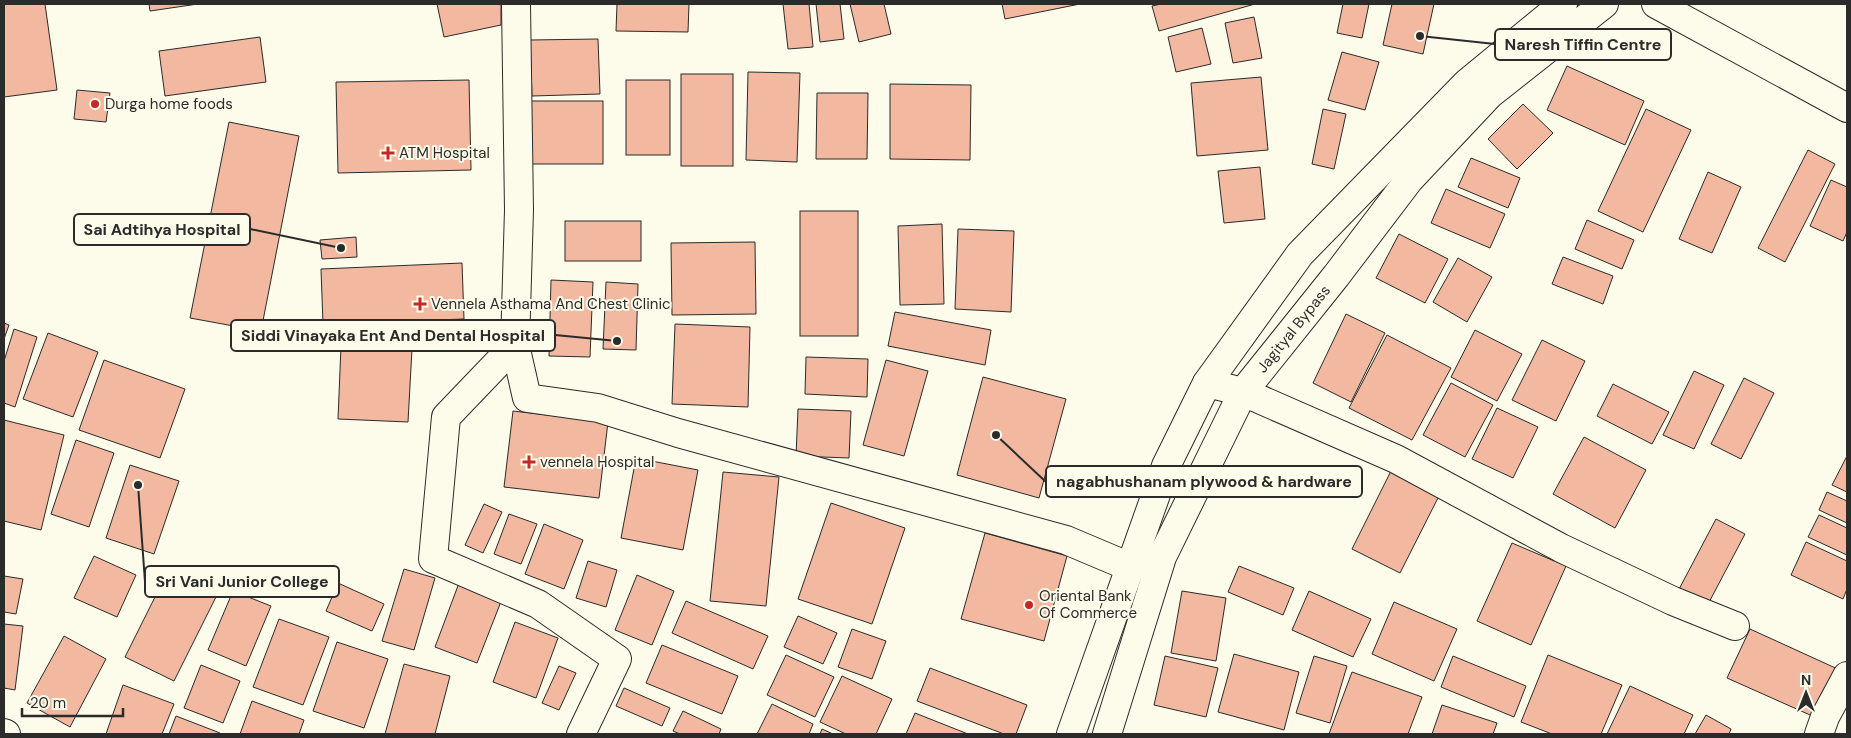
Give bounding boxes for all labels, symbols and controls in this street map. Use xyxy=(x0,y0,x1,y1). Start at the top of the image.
callout: Naresh Tiffin Centre xyxy=(1495,29,1671,60)
text: Naresh Tiffin Centre xyxy=(1505,34,1661,55)
place label: Durga home foods xyxy=(105,94,233,114)
marker: Durga home foods xyxy=(89,98,101,110)
place label: ATM Hospital xyxy=(399,143,490,163)
marker: ATM Hospital xyxy=(381,146,395,160)
callout: Sai Adtihya Hospital xyxy=(74,214,250,245)
text: Sai Adtihya Hospital xyxy=(84,219,240,240)
street label: Jagityal Bypass xyxy=(1252,281,1335,377)
place label: Vennela Asthama And Chest Clinic xyxy=(431,294,671,314)
marker: Vennela Asthama And Chest Clinic xyxy=(413,297,427,311)
callout: Siddi Vinayaka Ent And Dental Hospital xyxy=(231,320,555,351)
text: Siddi Vinayaka Ent And Dental Hospital xyxy=(241,325,545,346)
place label: vennela Hospital xyxy=(540,452,654,472)
marker: vennela Hospital xyxy=(522,455,536,469)
callout: nagabhushanam plywood & hardware xyxy=(1046,466,1362,497)
text: nagabhushanam plywood & hardware xyxy=(1056,471,1352,492)
callout: Sri Vani Junior College xyxy=(145,566,339,597)
text: Sri Vani Junior College xyxy=(155,571,329,592)
place label: Oriental Bank Of Commerce xyxy=(1039,586,1137,623)
marker: Oriental Bank Of Commerce xyxy=(1023,599,1035,611)
north arrow xyxy=(1781,668,1831,718)
text: N xyxy=(1801,671,1811,689)
scale bar xyxy=(22,686,124,718)
text: 20 m xyxy=(30,693,66,713)

